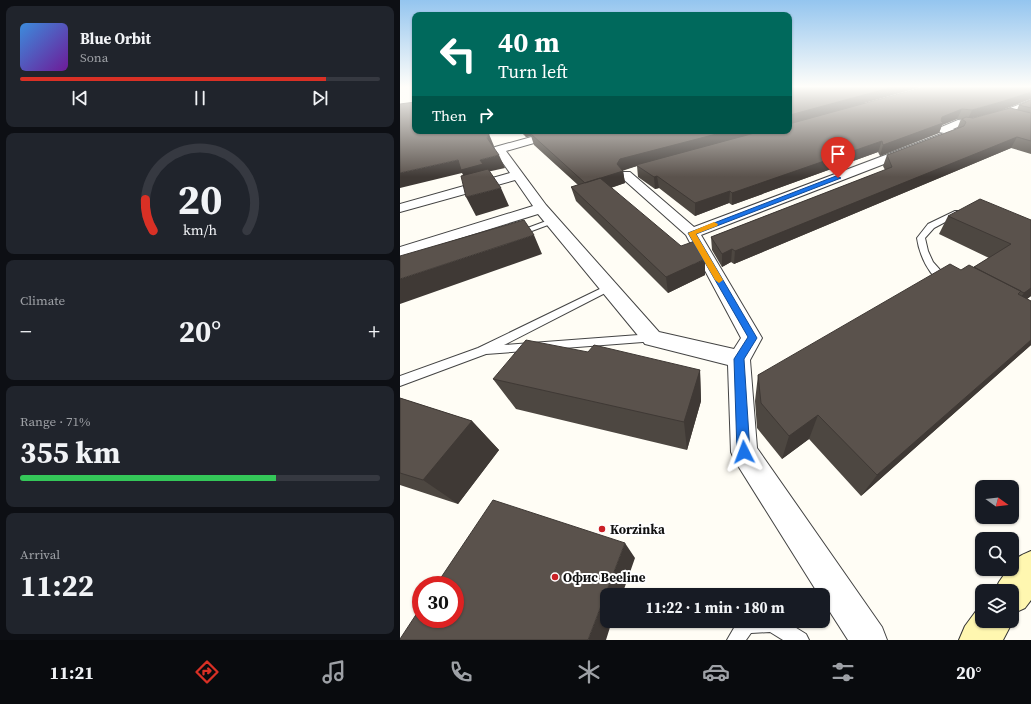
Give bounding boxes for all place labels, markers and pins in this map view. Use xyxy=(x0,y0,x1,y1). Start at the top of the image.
pin xyxy=(821,137,855,178)
place label: Korzinka xyxy=(610,521,665,538)
marker: Korzinka xyxy=(597,524,607,534)
place label: Офис Beeline xyxy=(563,569,646,586)
marker: Офис Beeline xyxy=(550,572,560,582)

